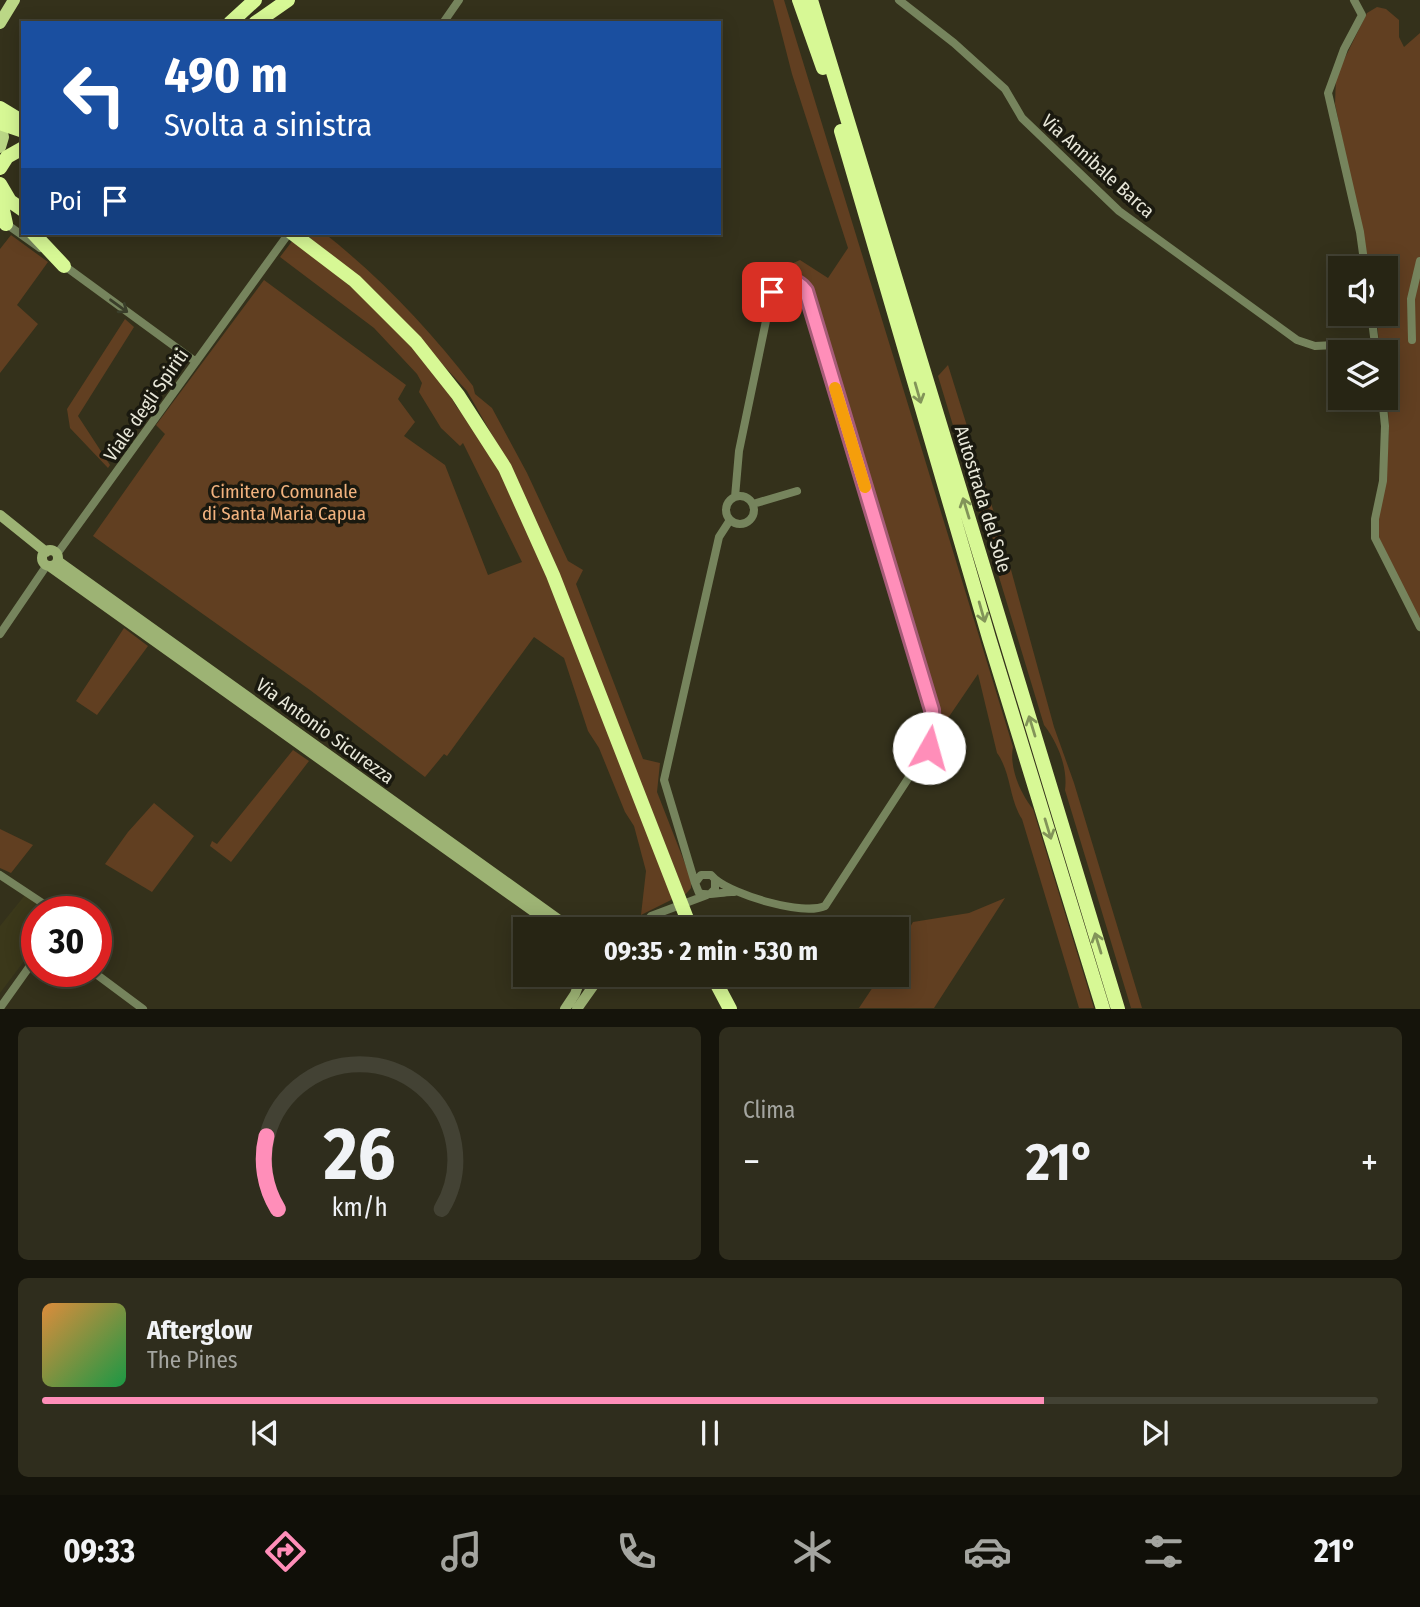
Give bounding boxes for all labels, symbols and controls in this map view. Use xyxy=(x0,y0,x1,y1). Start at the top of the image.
text: 490 m xyxy=(164,46,288,105)
icon: left xyxy=(49,49,140,140)
text: Svolta a sinistra xyxy=(164,106,372,144)
street label: Via Annibale Barca xyxy=(1037,109,1159,223)
icon: arrive xyxy=(96,182,134,220)
text: Poi xyxy=(49,186,82,217)
map controls xyxy=(1328,256,1398,410)
button: sound xyxy=(1328,256,1398,326)
pin xyxy=(742,262,802,322)
icon: arrive xyxy=(753,273,791,311)
one-way arrow xyxy=(109,299,128,313)
button: layers xyxy=(1328,340,1398,410)
street label: Viale degli Spiriti xyxy=(99,344,193,466)
one-way arrow xyxy=(912,382,925,404)
street label: Autostrada del Sole xyxy=(950,423,1016,575)
park label: Cimitero Comunale di Santa Maria Capua xyxy=(202,480,366,525)
one-way arrow xyxy=(958,497,971,519)
one-way arrow xyxy=(976,601,989,623)
street label: Via Antonio Sicurezza xyxy=(251,673,399,789)
position arrow xyxy=(892,711,966,785)
one-way arrow xyxy=(1024,715,1037,737)
one-way arrow xyxy=(1043,818,1055,840)
speed limit sign: 30 xyxy=(21,896,112,987)
one-way arrow xyxy=(1091,933,1104,955)
text: 09:35 · 2 min · 530 m xyxy=(604,936,818,967)
text: Clima xyxy=(743,1096,795,1124)
text: 26 xyxy=(323,1112,395,1199)
text: 21° xyxy=(1026,1131,1095,1194)
text: − xyxy=(743,1139,760,1185)
text: + xyxy=(1361,1139,1378,1185)
text: km/h xyxy=(332,1193,387,1223)
text: Afterglow xyxy=(147,1315,252,1346)
text: The Pines xyxy=(147,1346,238,1374)
icon: previous xyxy=(246,1414,284,1452)
icon: pause xyxy=(691,1414,729,1452)
icon: next xyxy=(1136,1414,1174,1452)
icon: directions xyxy=(261,1527,310,1576)
icon: music xyxy=(437,1527,486,1576)
icon: phone xyxy=(612,1527,661,1576)
icon: climate xyxy=(788,1527,837,1576)
icon: car xyxy=(963,1527,1012,1576)
icon: filters xyxy=(1139,1527,1188,1576)
text: 09:33 xyxy=(63,1532,135,1570)
text: 21° xyxy=(1314,1532,1357,1570)

